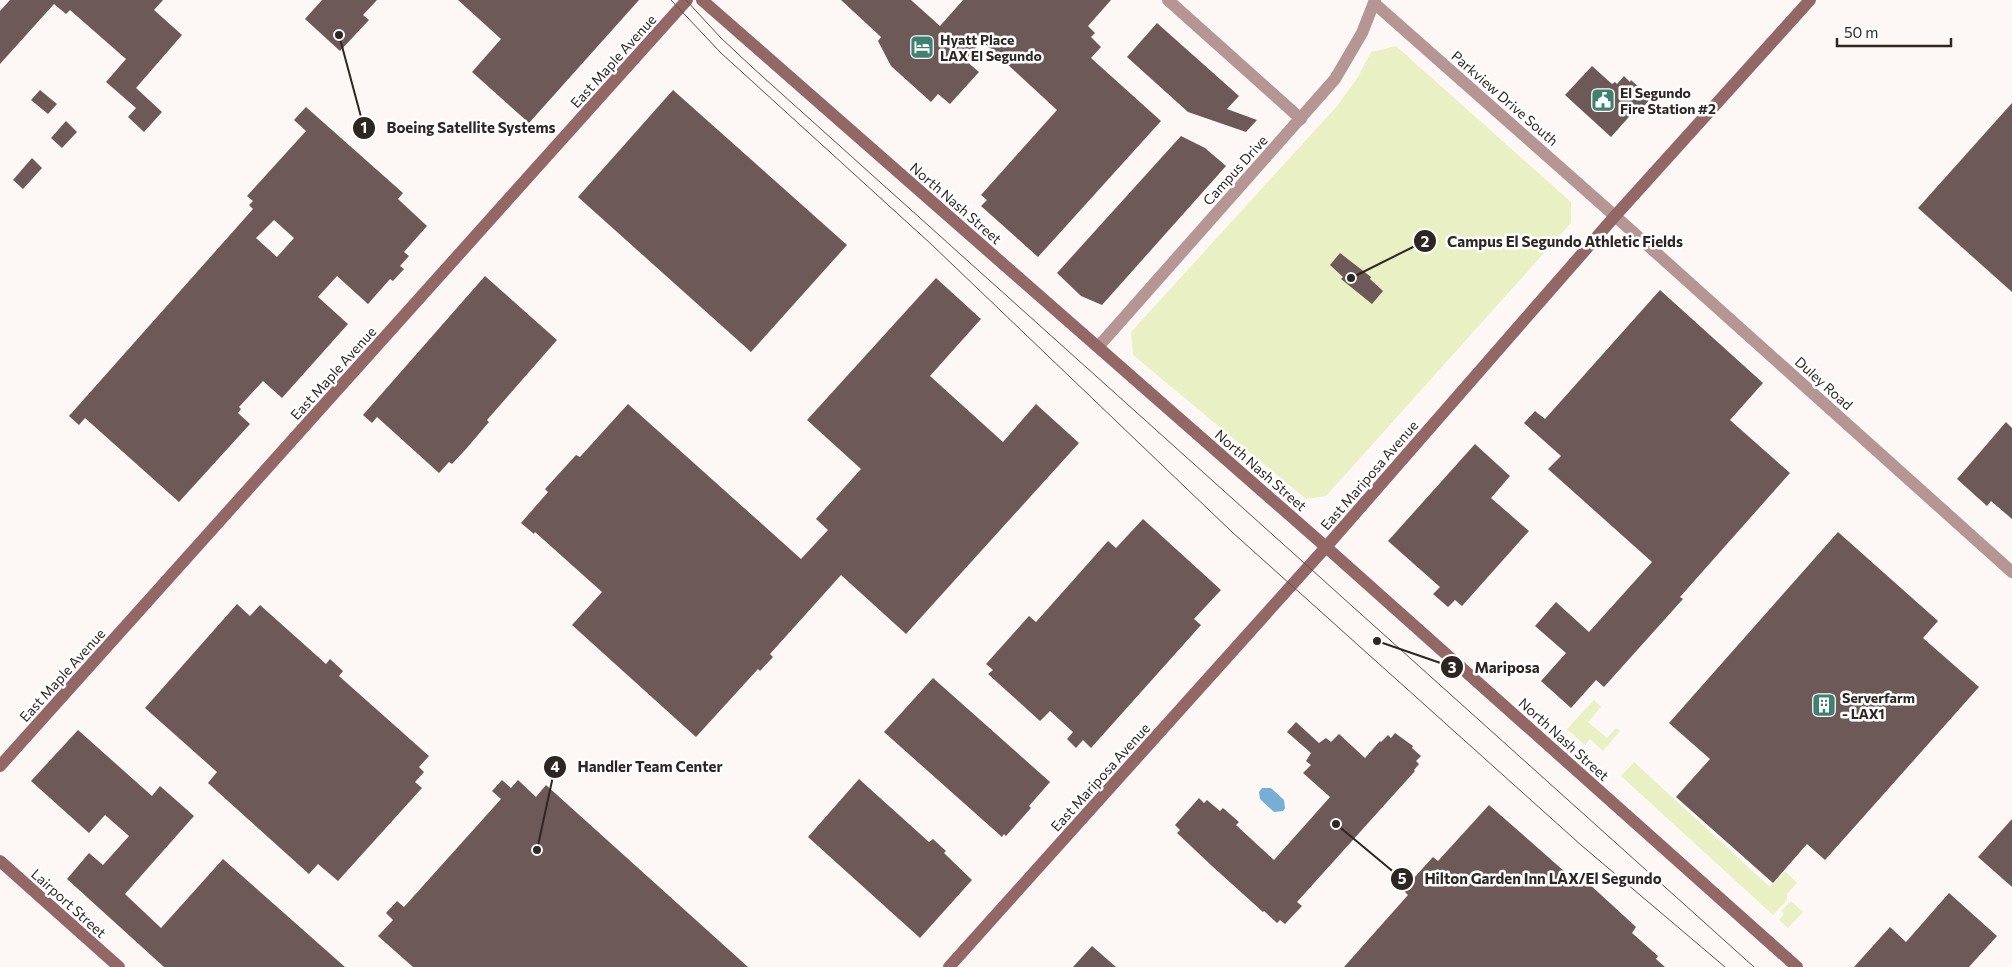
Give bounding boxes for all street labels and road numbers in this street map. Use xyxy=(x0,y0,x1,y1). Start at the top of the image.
street label: East Maple Avenue xyxy=(567,11,659,111)
street label: Parkview Drive South xyxy=(1448,47,1562,149)
street label: Campus Drive xyxy=(1199,132,1271,208)
street label: North Nash Street xyxy=(907,159,1005,247)
street label: East Maple Avenue xyxy=(287,323,379,423)
street label: Duley Road xyxy=(1792,353,1856,413)
street label: East Mariposa Avenue xyxy=(1317,417,1421,533)
street label: North Nash Street xyxy=(1212,426,1310,514)
street label: East Maple Avenue xyxy=(16,625,108,725)
street label: North Nash Street xyxy=(1515,694,1613,784)
street label: East Mariposa Avenue xyxy=(1047,719,1153,835)
street label: Lairport Street xyxy=(28,865,110,941)

